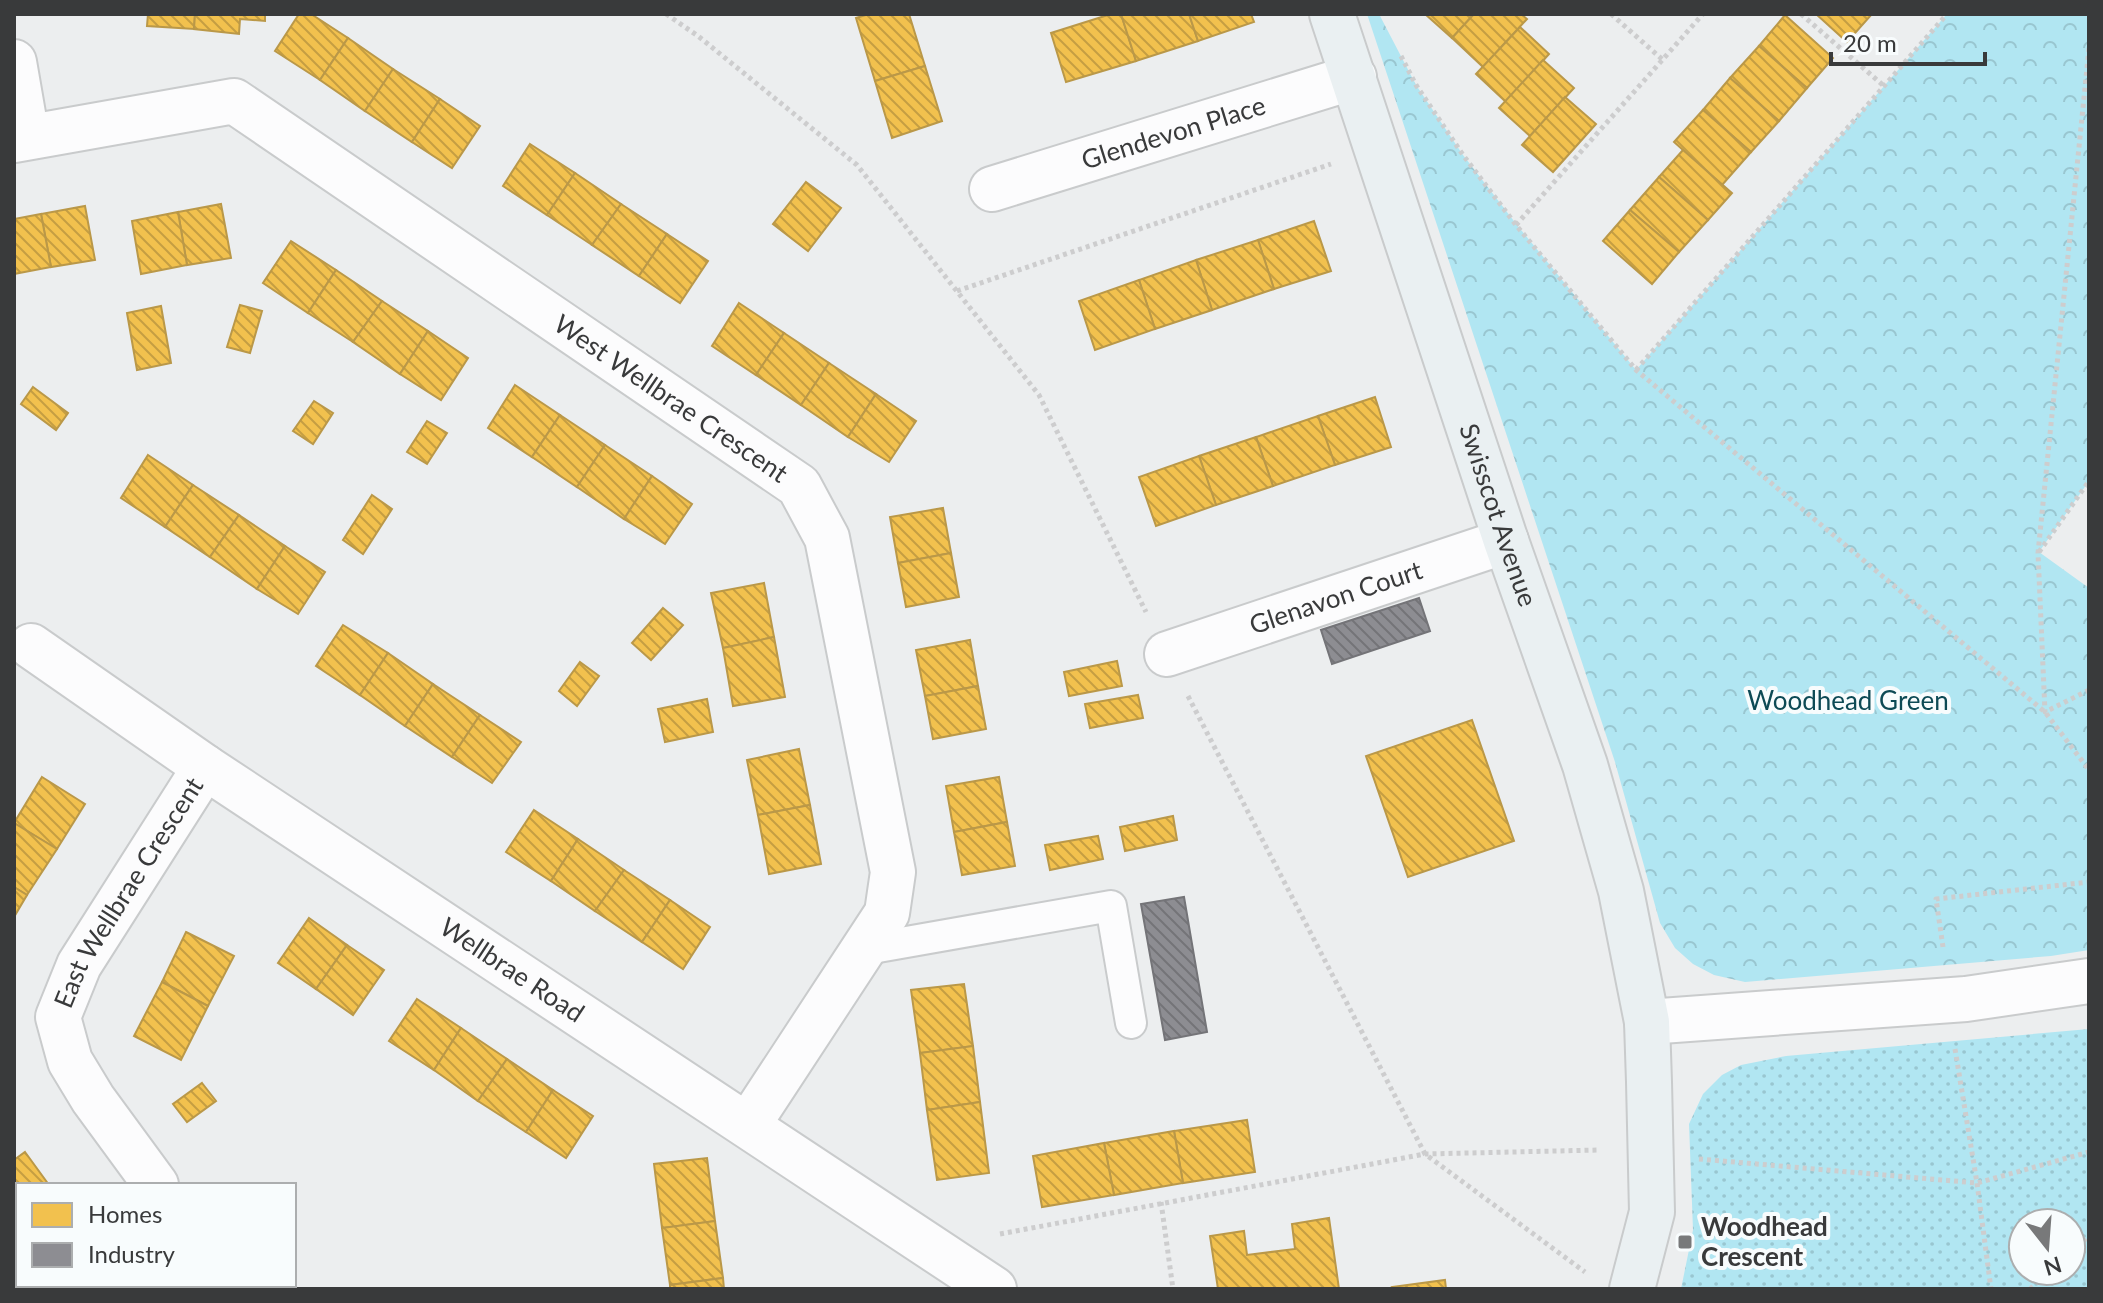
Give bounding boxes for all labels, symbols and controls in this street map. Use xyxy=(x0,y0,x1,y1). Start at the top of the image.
scale bar xyxy=(1831,16,1985,66)
text: 20 m xyxy=(1843,28,1897,57)
street label: Glendevon Place xyxy=(1077,88,1269,175)
street label: West Wellbrae Crescent xyxy=(548,307,795,489)
street label: Swisscot Avenue xyxy=(1453,419,1545,611)
street label: Glenavon Court xyxy=(1245,553,1427,640)
park label: Woodhead Green xyxy=(1747,684,1949,716)
street label: East Wellbrae Crescent xyxy=(46,770,210,1012)
street label: Wellbrae Road xyxy=(434,910,591,1028)
legend xyxy=(16,1183,296,1287)
text: Homes xyxy=(88,1199,162,1228)
north arrow xyxy=(2007,1207,2087,1287)
place label: Woodhead Crescent xyxy=(1701,1210,1828,1272)
marker: Woodhead Crescent xyxy=(1676,1233,1694,1251)
text: Industry xyxy=(88,1239,175,1268)
text: N xyxy=(2041,1251,2065,1282)

